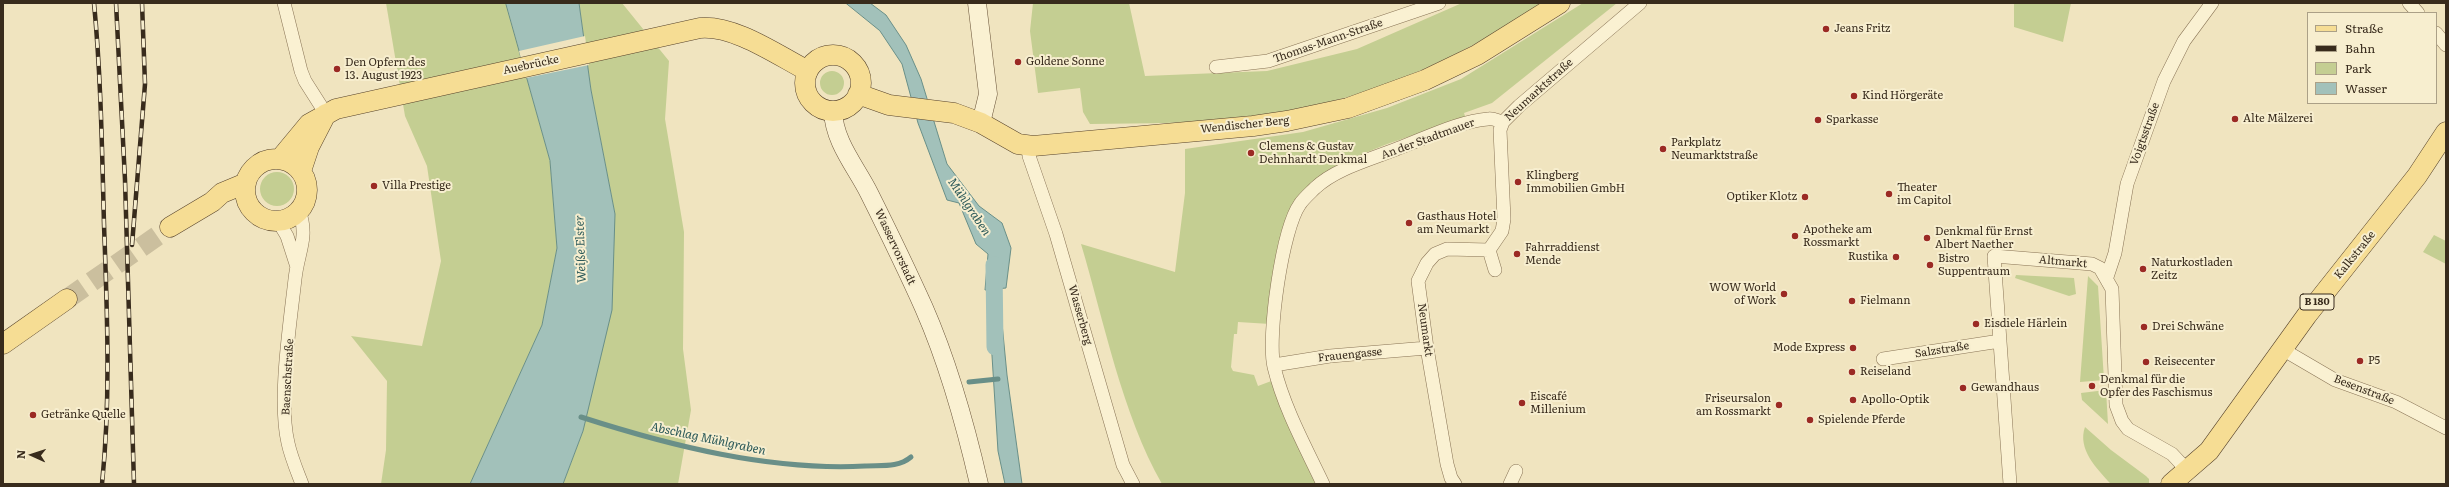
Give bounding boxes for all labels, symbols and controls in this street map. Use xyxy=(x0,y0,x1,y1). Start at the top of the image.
legend xyxy=(2307,12,2437,104)
street label: Thomas-Mann-Straße xyxy=(1272,16,1384,66)
text: Straße xyxy=(2345,19,2383,37)
place label: Jeans Fritz xyxy=(1834,22,1890,36)
marker: Jeans Fritz xyxy=(1821,24,1831,34)
text: Bahn xyxy=(2345,39,2375,57)
street label: Auebrücke xyxy=(502,53,560,77)
place label: Goldene Sonne xyxy=(1026,55,1104,69)
place label: Den Opfern des 13. August 1923 xyxy=(345,56,425,82)
street label: Neumarktstraße xyxy=(1502,56,1576,124)
marker: Goldene Sonne xyxy=(1013,57,1023,67)
text: Park xyxy=(2345,59,2371,77)
marker: Den Opfern des 13. August 1923 xyxy=(332,64,342,74)
text: Wasser xyxy=(2345,79,2387,97)
place label: Kind Hörgeräte xyxy=(1862,89,1943,103)
marker: Kind Hörgeräte xyxy=(1849,91,1859,101)
street label: Voigtsstraße xyxy=(2128,101,2162,167)
place label: Alte Mälzerei xyxy=(2243,112,2313,126)
place label: Sparkasse xyxy=(1826,113,1878,127)
street label: Wendischer Berg xyxy=(1200,114,1290,136)
marker: Alte Mälzerei xyxy=(2230,114,2240,124)
marker: Sparkasse xyxy=(1813,115,1823,125)
street label: An der Stadtmauer xyxy=(1379,116,1477,162)
place label: Parkplatz Neumarktstraße xyxy=(1671,136,1758,162)
place label: Clemens & Gustav Dehnhardt Denkmal xyxy=(1259,140,1367,166)
marker: Parkplatz Neumarktstraße xyxy=(1658,144,1668,154)
marker: Clemens & Gustav Dehnhardt Denkmal xyxy=(1246,148,1256,158)
place label: Klingberg Immobilien GmbH xyxy=(1526,169,1625,195)
water label: Mühlgraben xyxy=(945,176,993,238)
marker: Klingberg Immobilien GmbH xyxy=(1513,177,1523,187)
place label: Villa Prestige xyxy=(382,179,451,193)
marker: Villa Prestige xyxy=(369,181,379,191)
place label: Theater im Capitol xyxy=(1897,181,1951,207)
marker: Theater im Capitol xyxy=(1884,189,1894,199)
place label: Optiker Klotz xyxy=(1726,190,1797,204)
marker: Optiker Klotz xyxy=(1800,192,1810,202)
street label: Wasservorstadt xyxy=(872,207,918,287)
place label: Gasthaus Hotel am Neumarkt xyxy=(1417,210,1496,236)
water label: Weiße Elster xyxy=(573,215,589,283)
marker: Gasthaus Hotel am Neumarkt xyxy=(1404,218,1414,228)
place label: Apotheke am Rossmarkt xyxy=(1803,223,1872,249)
place label: Denkmal für Ernst Albert Naether xyxy=(1935,225,2033,251)
street label: Kalkstraße xyxy=(2332,228,2378,282)
marker: Apotheke am Rossmarkt xyxy=(1790,231,1800,241)
marker: Denkmal für Ernst Albert Naether xyxy=(1922,233,1932,243)
place label: Fahrraddienst Mende xyxy=(1525,241,1600,267)
marker: Fahrraddienst Mende xyxy=(1512,249,1522,259)
place label: Rustika xyxy=(1848,250,1888,264)
marker: Rustika xyxy=(1891,252,1901,262)
place label: Bistro Suppentraum xyxy=(1938,252,2010,278)
street label: Altmarkt xyxy=(2038,253,2088,271)
place label: Naturkostladen Zeitz xyxy=(2151,256,2233,282)
marker: Bistro Suppentraum xyxy=(1925,260,1935,270)
marker: Naturkostladen Zeitz xyxy=(2138,264,2148,274)
place label: WOW World of Work xyxy=(1709,281,1776,307)
street label: Wasserberg xyxy=(1065,283,1095,347)
marker: WOW World of Work xyxy=(1779,289,1789,299)
place label: Fielmann xyxy=(1860,294,1910,308)
road number: B 180 xyxy=(2300,294,2334,310)
marker: Fielmann xyxy=(1847,296,1857,306)
street label: Neumarkt xyxy=(1415,302,1435,358)
place label: Eisdiele Härlein xyxy=(1984,317,2067,331)
marker: Eisdiele Härlein xyxy=(1971,319,1981,329)
place label: Drei Schwäne xyxy=(2152,320,2224,334)
marker: Drei Schwäne xyxy=(2139,322,2149,332)
street label: Baenschstraße xyxy=(279,338,297,416)
street label: Salzstraße xyxy=(1914,339,1970,361)
place label: Mode Express xyxy=(1773,341,1845,355)
marker: Mode Express xyxy=(1848,343,1858,353)
street label: Frauengasse xyxy=(1317,345,1383,365)
place label: P5 xyxy=(2368,354,2380,368)
place label: Reisecenter xyxy=(2154,355,2215,369)
marker: P5 xyxy=(2355,356,2365,366)
marker: Reisecenter xyxy=(2141,357,2151,367)
place label: Reiseland xyxy=(1860,365,1911,379)
marker: Reiseland xyxy=(1847,367,1857,377)
street label: Besenstraße xyxy=(2332,372,2396,408)
place label: Denkmal für die Opfer des Faschismus xyxy=(2100,373,2212,399)
place label: Gewandhaus xyxy=(1971,381,2039,395)
marker: Denkmal für die Opfer des Faschismus xyxy=(2087,381,2097,391)
marker: Gewandhaus xyxy=(1958,383,1968,393)
place label: Eiscafé Millenium xyxy=(1530,390,1586,416)
place label: Friseursalon am Rossmarkt xyxy=(1696,392,1771,418)
place label: Apollo-Optik xyxy=(1861,393,1929,407)
marker: Apollo-Optik xyxy=(1848,395,1858,405)
marker: Eiscafé Millenium xyxy=(1517,398,1527,408)
marker: Friseursalon am Rossmarkt xyxy=(1774,400,1784,410)
place label: Getränke Quelle xyxy=(41,408,126,422)
marker: Getränke Quelle xyxy=(28,410,38,420)
place label: Spielende Pferde xyxy=(1818,413,1905,427)
marker: Spielende Pferde xyxy=(1805,415,1815,425)
water label: Abschlag Mühlgraben xyxy=(649,420,767,458)
north arrow xyxy=(12,435,52,475)
text: N xyxy=(12,449,28,459)

